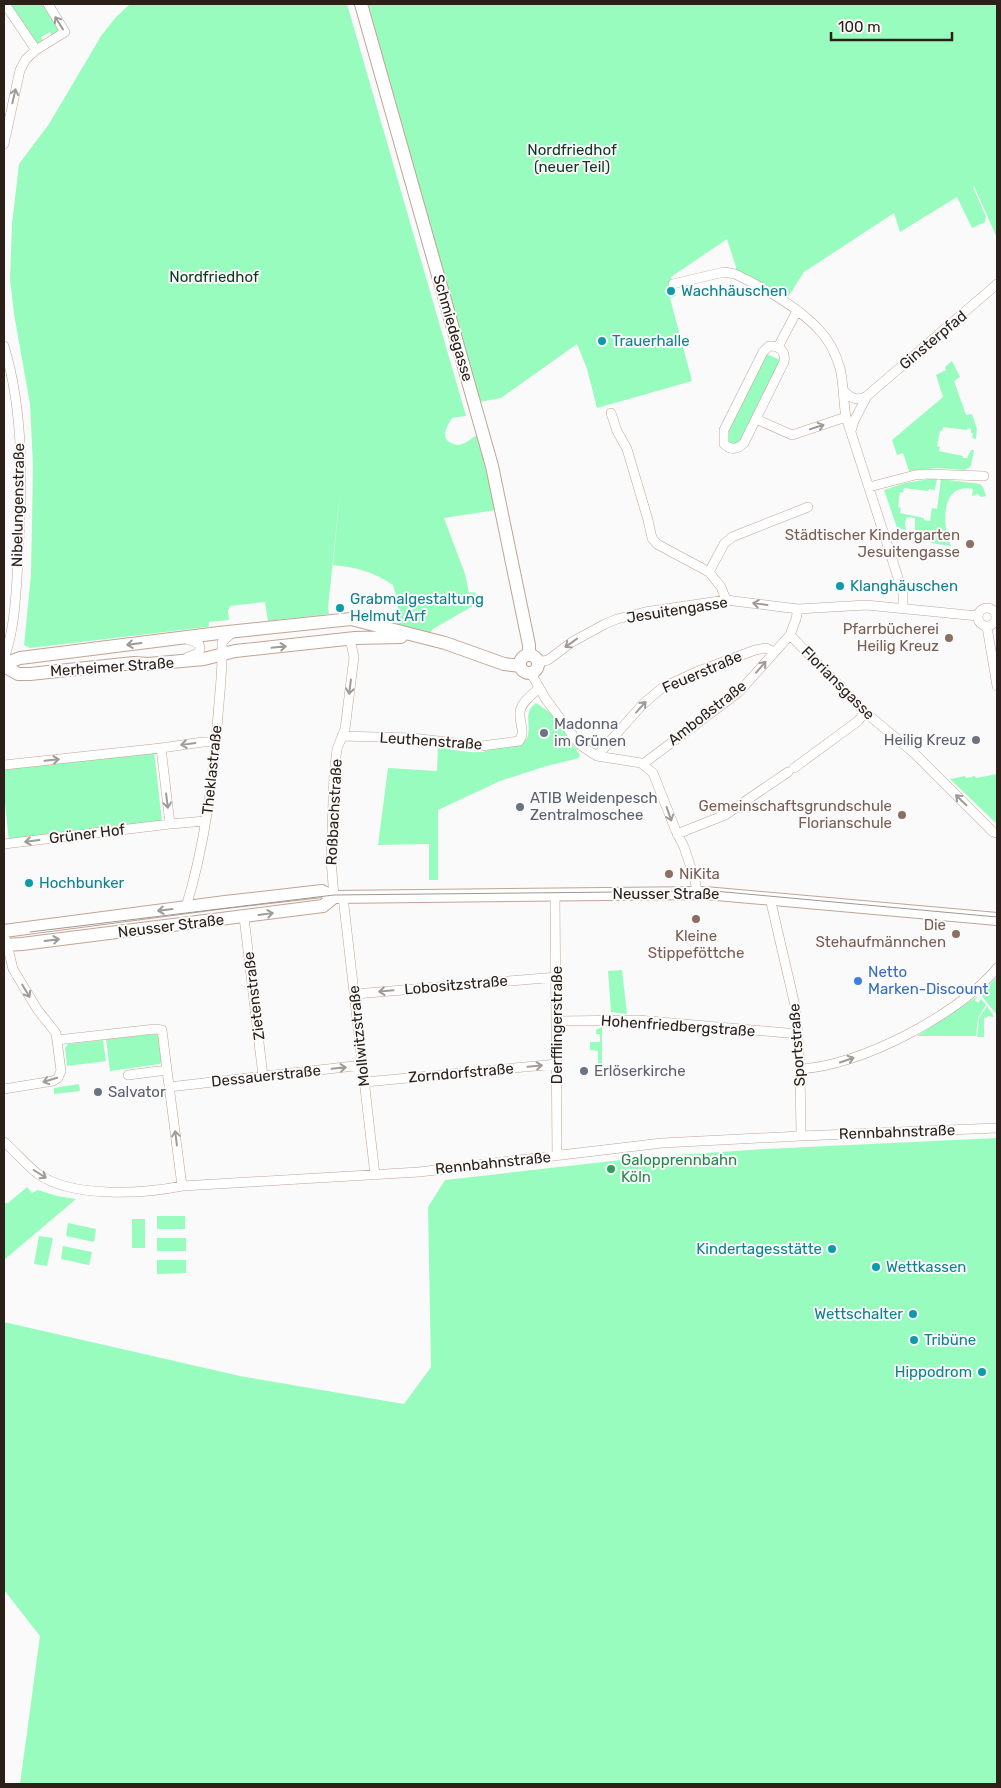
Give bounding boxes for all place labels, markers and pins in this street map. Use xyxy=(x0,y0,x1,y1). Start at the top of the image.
place label: Wachhäuschen xyxy=(681,282,787,300)
marker: Wachhäuschen xyxy=(665,285,677,297)
place label: Trauerhalle xyxy=(612,332,690,350)
marker: Trauerhalle xyxy=(596,335,608,347)
place label: Städtischer Kindergarten Jesuitengasse xyxy=(785,526,960,561)
marker: Städtischer Kindergarten Jesuitengasse xyxy=(964,538,976,550)
place label: Klanghäuschen xyxy=(850,577,958,595)
marker: Klanghäuschen xyxy=(834,580,846,592)
place label: Grabmalgestaltung Helmut Arf xyxy=(350,590,484,625)
marker: Grabmalgestaltung Helmut Arf xyxy=(334,602,346,614)
place label: Pfarrbücherei Heilig Kreuz xyxy=(843,620,939,655)
marker: Pfarrbücherei Heilig Kreuz xyxy=(943,632,955,644)
place label: Madonna im Grünen xyxy=(554,715,626,750)
marker: Madonna im Grünen xyxy=(538,727,550,739)
place label: Heilig Kreuz xyxy=(884,731,966,749)
marker: Heilig Kreuz xyxy=(970,734,982,746)
place label: ATIB Weidenpesch Zentralmoschee xyxy=(530,789,658,824)
place label: Gemeinschaftsgrundschule Florianschule xyxy=(699,797,892,832)
marker: ATIB Weidenpesch Zentralmoschee xyxy=(514,801,526,813)
marker: Gemeinschaftsgrundschule Florianschule xyxy=(896,809,908,821)
place label: NiKita xyxy=(679,865,720,883)
marker: NiKita xyxy=(663,868,675,880)
place label: Hochbunker xyxy=(39,874,125,892)
marker: Hochbunker xyxy=(23,877,35,889)
marker: Kleine Stippeföttche xyxy=(690,913,702,925)
place label: Die Stehaufmännchen xyxy=(815,916,946,951)
place label: Kleine Stippeföttche xyxy=(648,927,744,962)
marker: Die Stehaufmännchen xyxy=(950,928,962,940)
place label: Netto Marken-Discount xyxy=(868,963,988,998)
marker: Netto Marken-Discount xyxy=(852,975,864,987)
place label: Erlöserkirche xyxy=(594,1062,686,1080)
marker: Erlöserkirche xyxy=(578,1065,590,1077)
place label: Salvator xyxy=(108,1083,166,1101)
marker: Salvator xyxy=(92,1086,104,1098)
place label: Galopprennbahn Köln xyxy=(621,1151,737,1186)
marker: Galopprennbahn Köln xyxy=(605,1163,617,1175)
place label: Kindertagesstätte xyxy=(696,1240,822,1258)
marker: Kindertagesstätte xyxy=(826,1243,838,1255)
place label: Wettkassen xyxy=(886,1258,966,1276)
marker: Wettkassen xyxy=(870,1261,882,1273)
place label: Wettschalter xyxy=(814,1305,903,1323)
marker: Wettschalter xyxy=(907,1308,919,1320)
place label: Tribüne xyxy=(924,1331,976,1349)
marker: Tribüne xyxy=(908,1334,920,1346)
place label: Hippodrom xyxy=(895,1363,972,1381)
marker: Hippodrom xyxy=(976,1366,988,1378)

